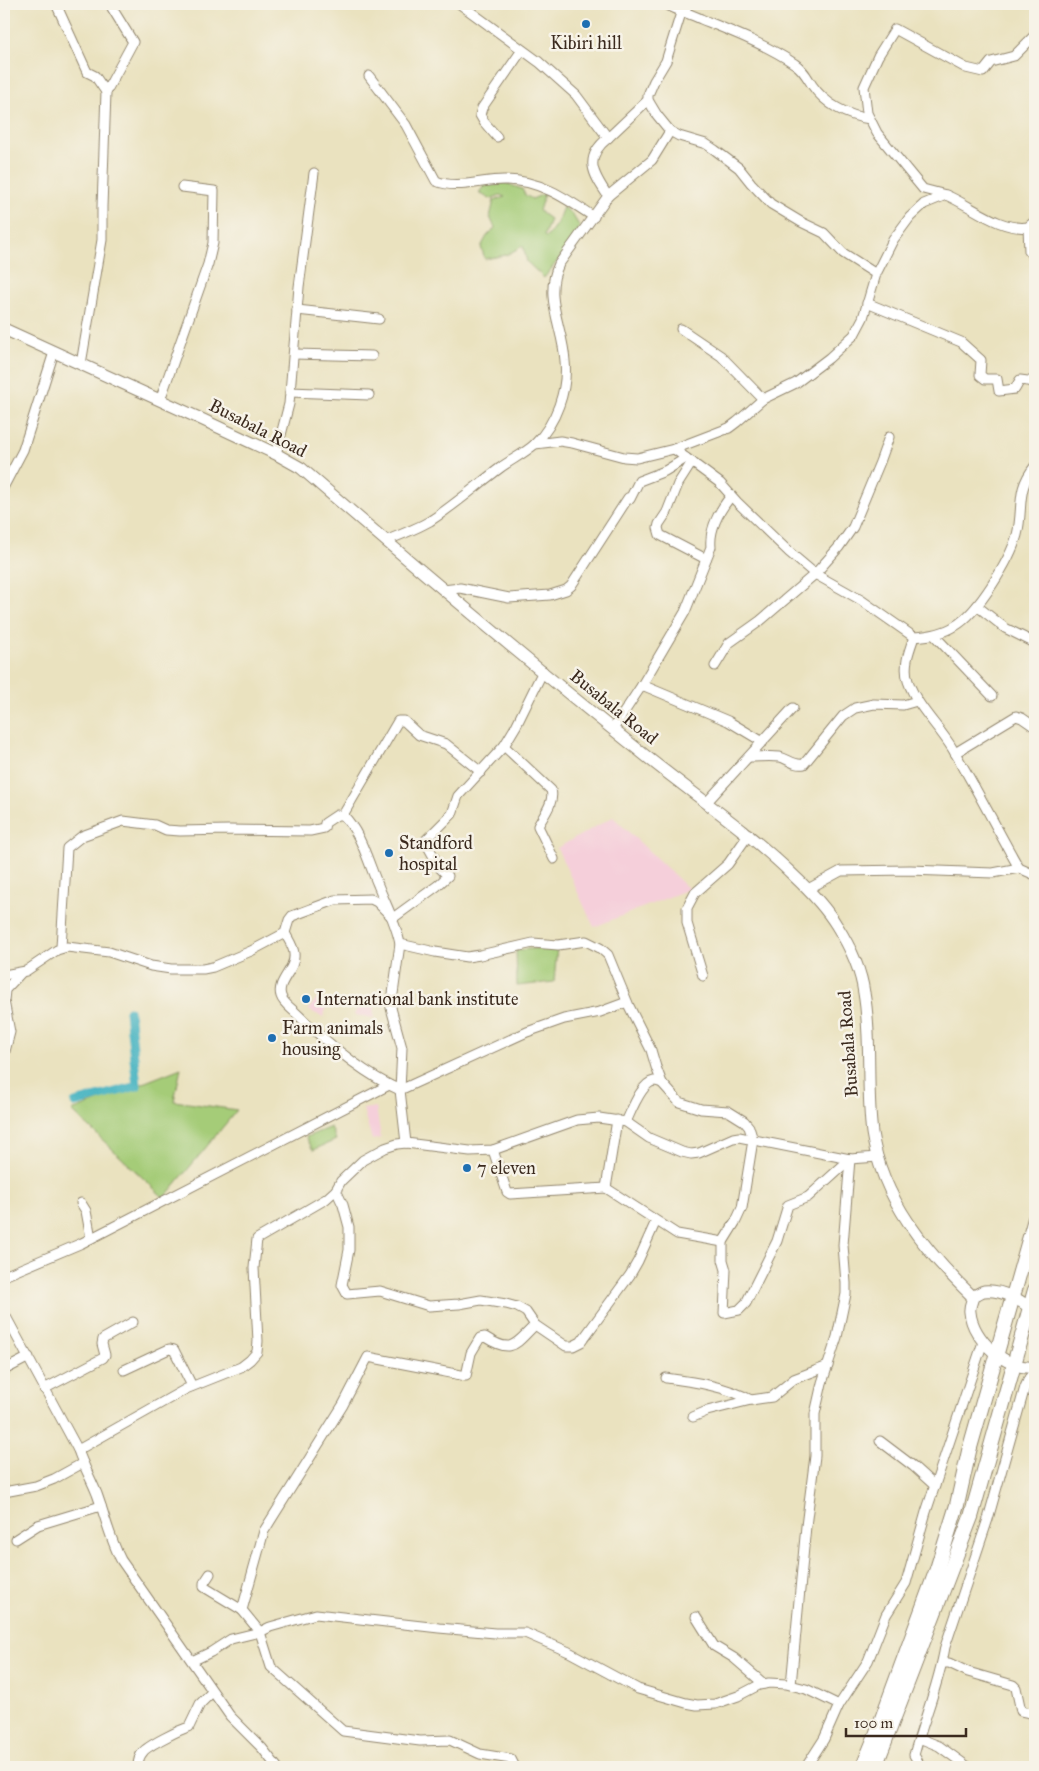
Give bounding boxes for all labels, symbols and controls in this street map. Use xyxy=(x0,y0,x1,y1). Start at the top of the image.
marker: Kibiri hill xyxy=(580,18,592,30)
place label: Kibiri hill xyxy=(550,32,622,54)
street label: Busabala Road xyxy=(205,394,311,462)
street label: Busabala Road xyxy=(566,665,662,749)
place label: Standford hospital xyxy=(399,832,473,875)
marker: Standford hospital xyxy=(383,847,395,859)
place label: International bank institute xyxy=(316,988,518,1010)
street label: Busabala Road xyxy=(833,990,863,1098)
marker: International bank institute xyxy=(300,993,312,1005)
place label: Farm animals housing xyxy=(282,1017,383,1061)
marker: Farm animals housing xyxy=(266,1032,278,1044)
place label: 7 eleven xyxy=(477,1157,536,1179)
marker: 7 eleven xyxy=(461,1162,473,1174)
scale bar xyxy=(846,1706,966,1738)
text: 100 m xyxy=(854,1714,894,1732)

